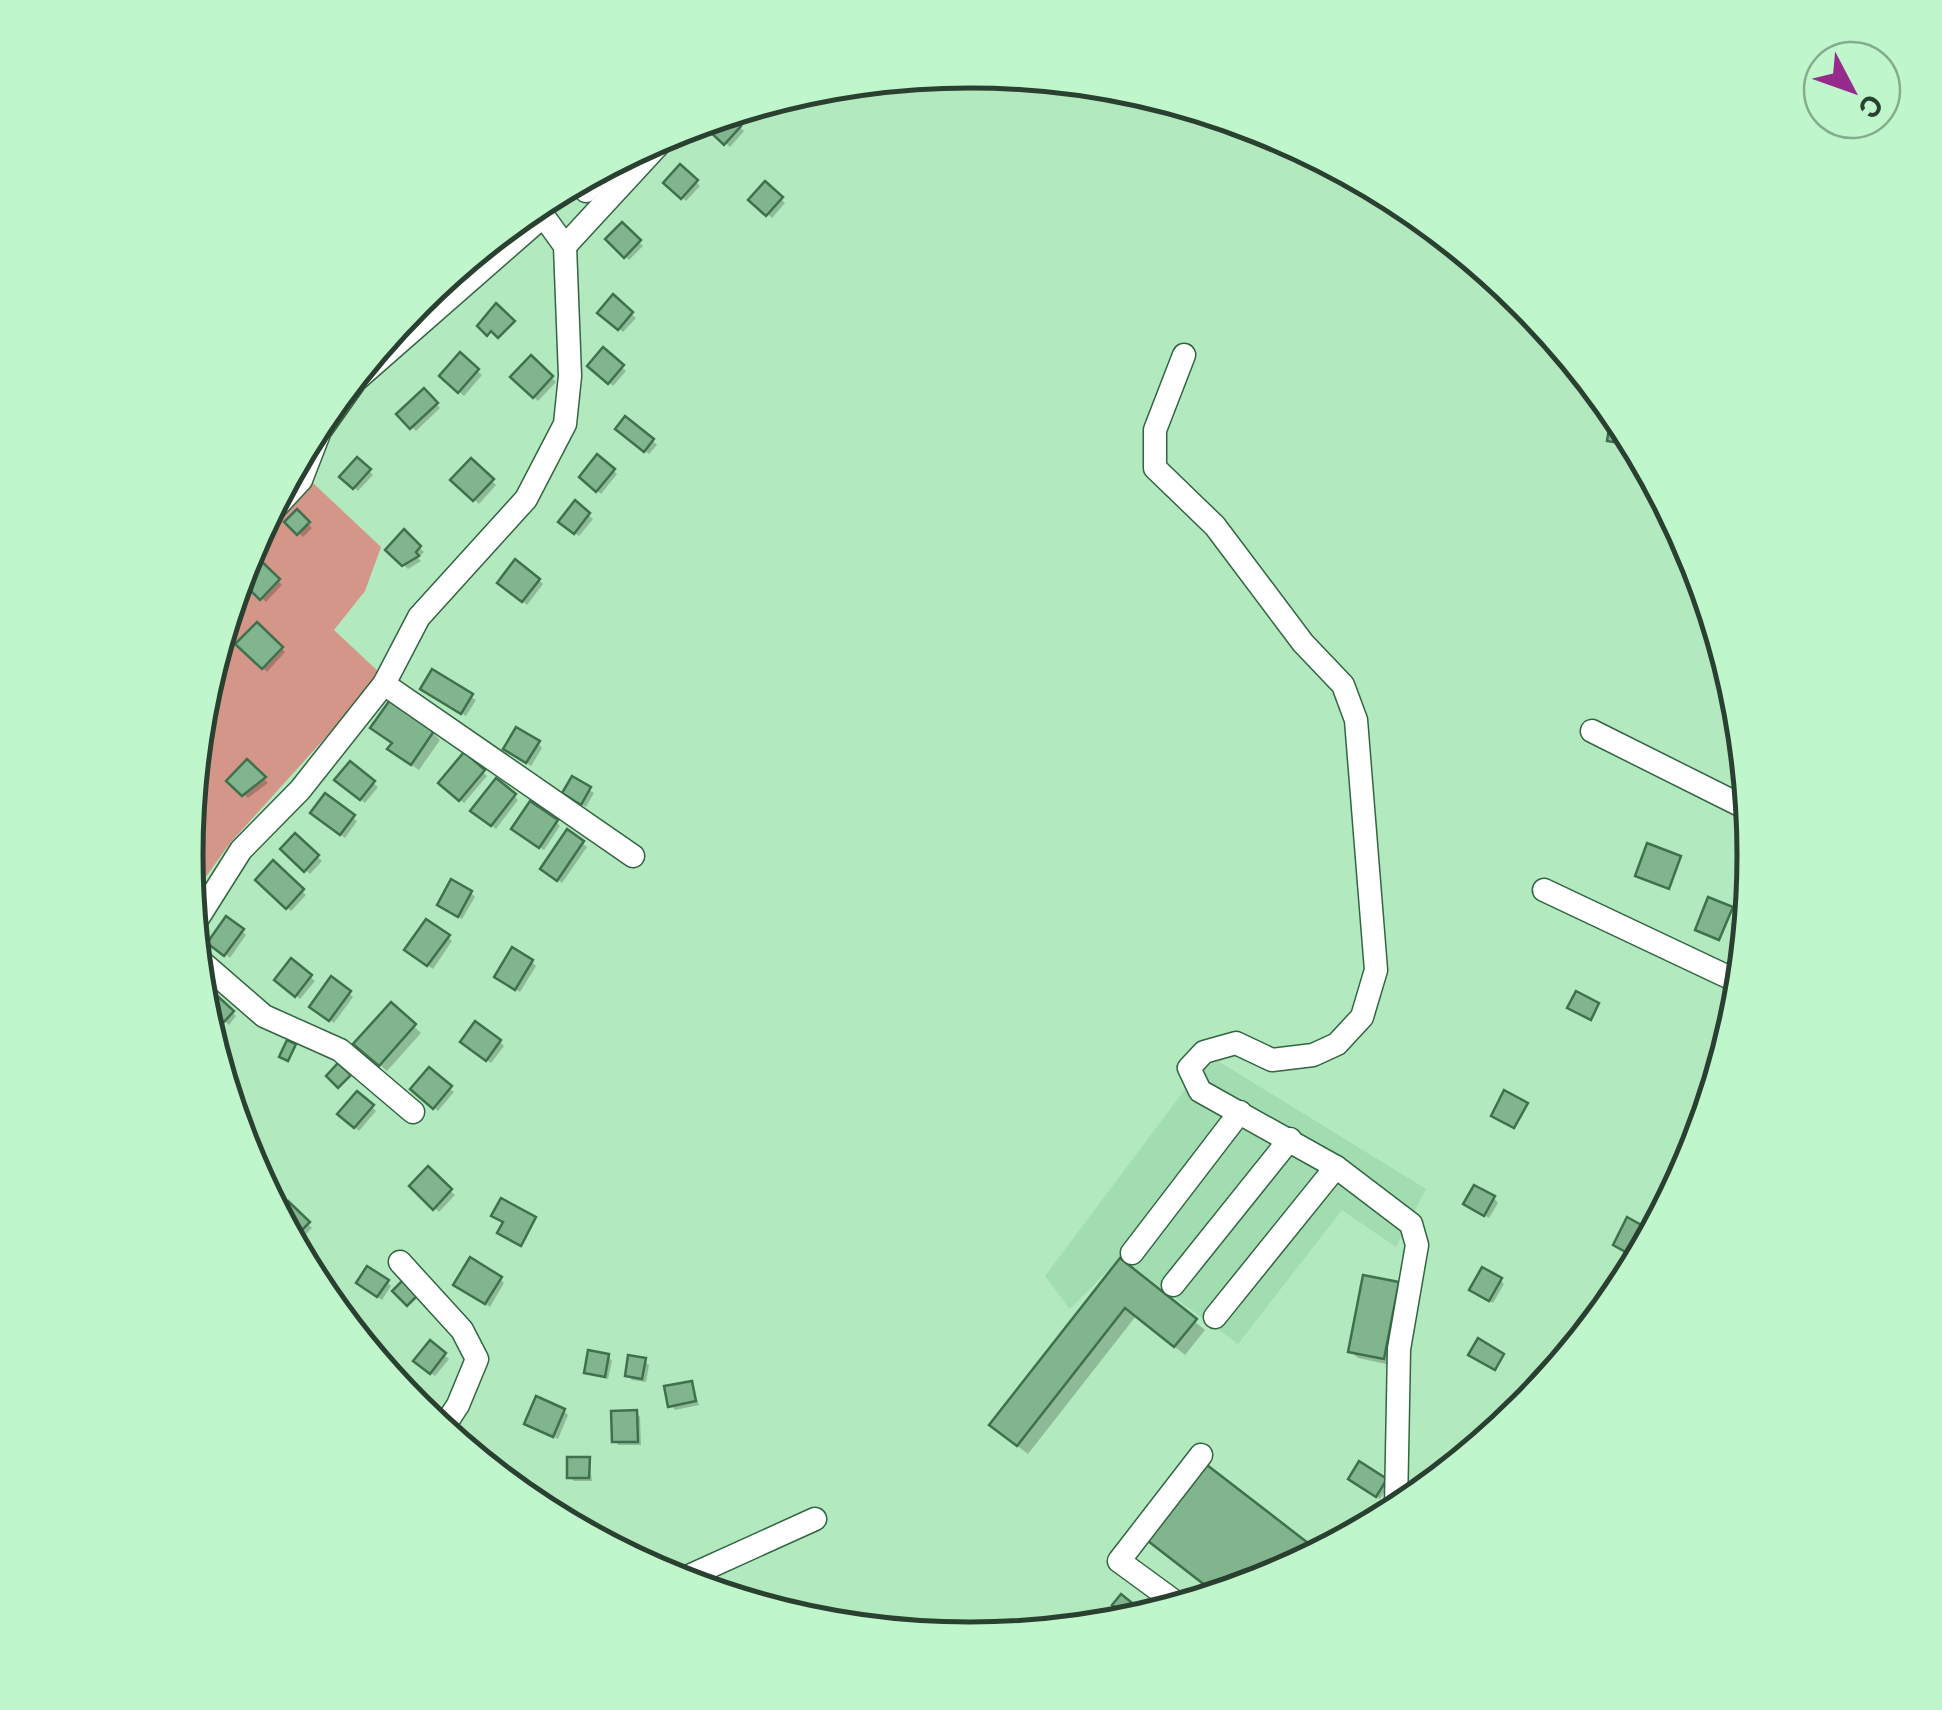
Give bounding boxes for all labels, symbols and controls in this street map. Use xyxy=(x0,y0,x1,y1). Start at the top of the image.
north arrow xyxy=(1802,40,1902,140)
text: С xyxy=(1851,87,1890,125)

